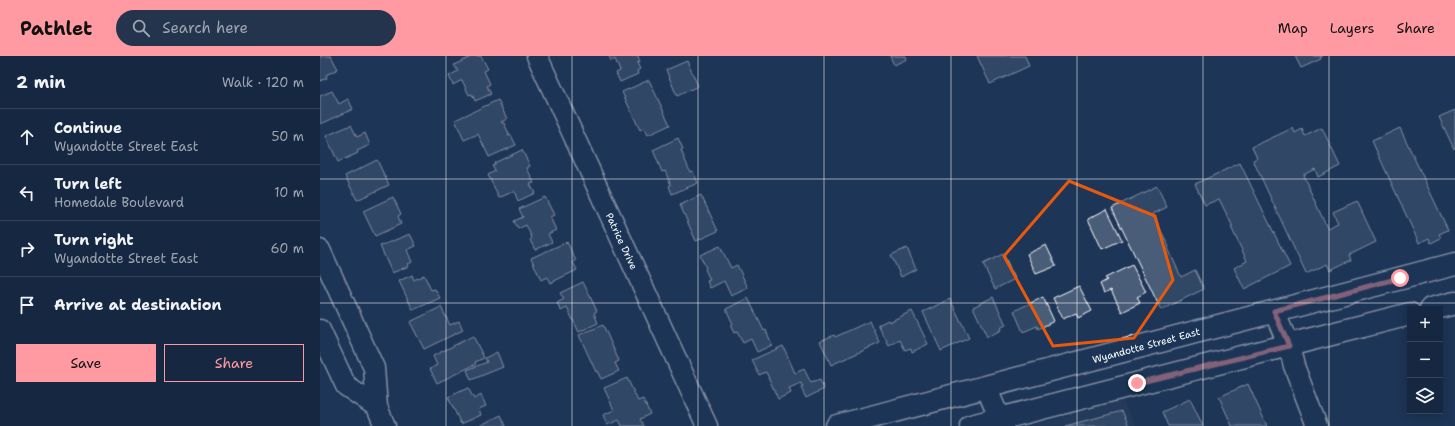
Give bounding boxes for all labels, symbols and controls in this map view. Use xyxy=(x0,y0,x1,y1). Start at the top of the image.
search box xyxy=(116,10,396,46)
text: Pathlet xyxy=(20,16,92,41)
icon: search xyxy=(130,17,152,39)
text: Search here xyxy=(162,18,248,38)
text: Map xyxy=(1278,19,1308,37)
text: Layers xyxy=(1330,19,1374,37)
text: Share xyxy=(1396,19,1435,37)
text: 2 min xyxy=(16,71,66,93)
text: Walk · 120 m xyxy=(222,74,304,91)
text: Continue xyxy=(54,118,122,138)
icon: ahead xyxy=(16,126,38,148)
text: 50 m xyxy=(271,128,304,145)
text: Wyandotte Street East xyxy=(54,138,198,155)
text: Turn left xyxy=(54,174,122,194)
icon: left xyxy=(16,182,38,204)
text: 10 m xyxy=(274,184,304,201)
text: Homedale Boulevard xyxy=(54,194,184,211)
street label: Patrice Drive xyxy=(603,211,641,272)
text: Turn right xyxy=(54,230,134,250)
icon: right xyxy=(16,238,38,260)
text: 60 m xyxy=(271,240,304,257)
text: Wyandotte Street East xyxy=(54,250,198,267)
route start xyxy=(1391,269,1409,287)
icon: arrive xyxy=(16,294,38,316)
text: Arrive at destination xyxy=(54,295,222,315)
map controls xyxy=(1407,306,1443,414)
button: + xyxy=(1407,306,1443,342)
street label: Wyandotte Street East xyxy=(1091,325,1201,366)
button: − xyxy=(1407,342,1443,378)
button: Save xyxy=(16,344,156,382)
button: Share xyxy=(164,344,304,382)
route end xyxy=(1128,374,1146,392)
button: layers xyxy=(1407,378,1443,414)

